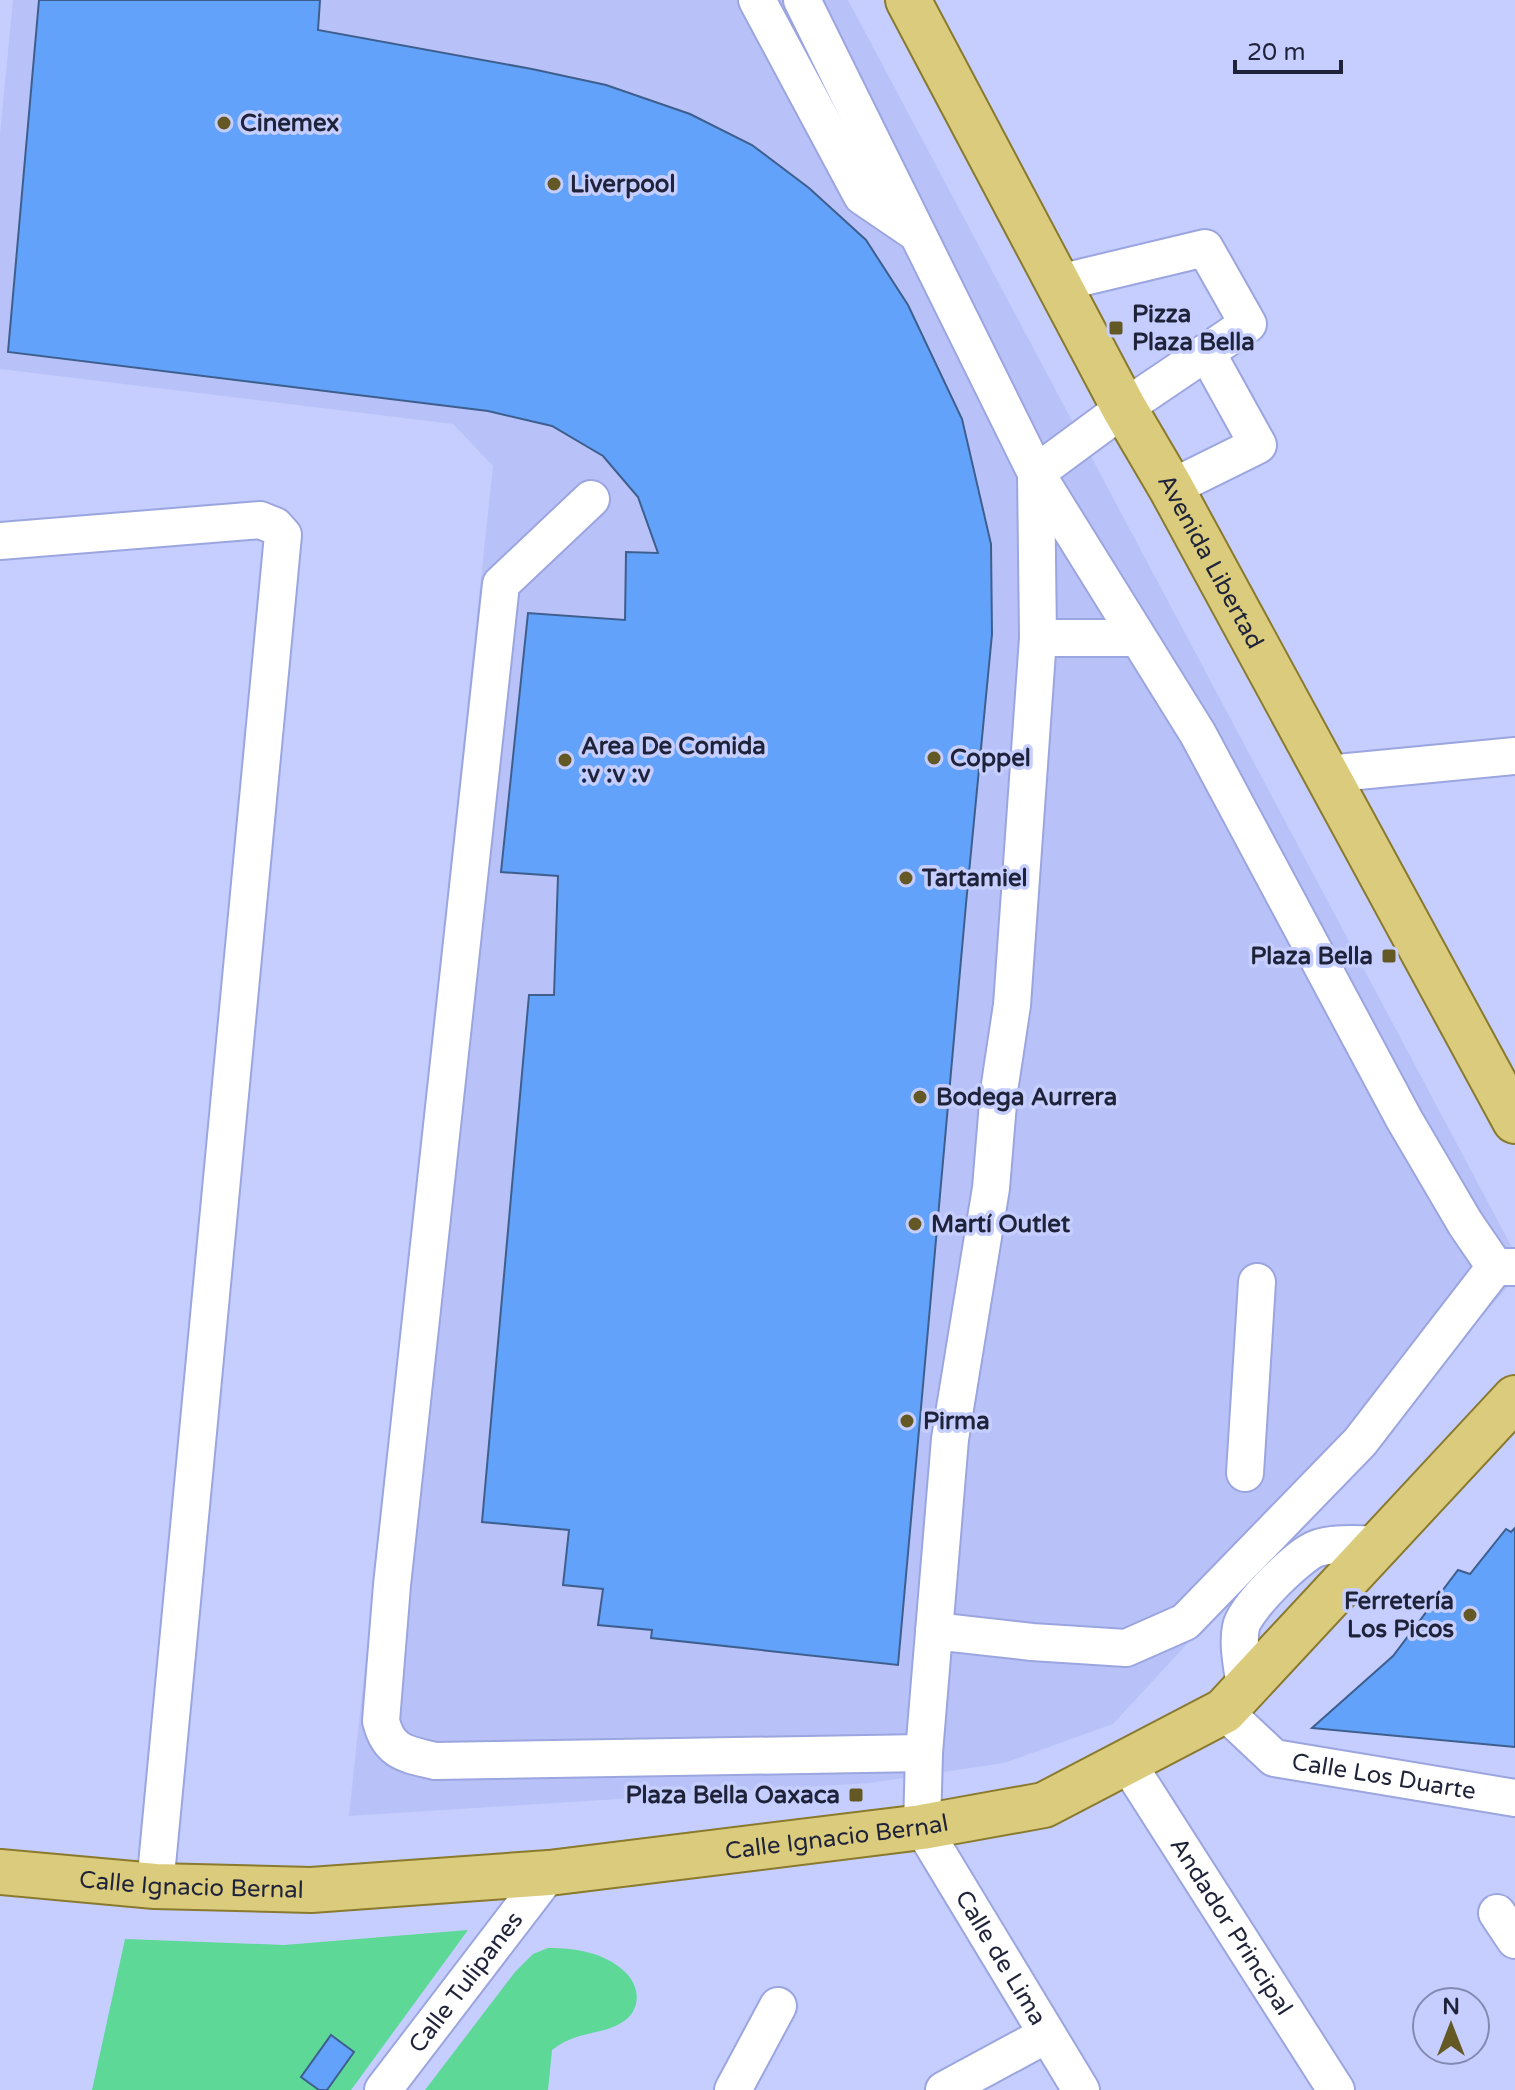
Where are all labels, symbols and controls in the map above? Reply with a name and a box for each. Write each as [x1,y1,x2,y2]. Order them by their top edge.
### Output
scale bar [1235,24,1341,74]
text: 20 m [1247,38,1305,67]
place label: Cinemex [240,109,339,138]
marker: Cinemex [215,114,233,132]
place label: Liverpool [570,170,675,199]
marker: Liverpool [545,175,563,193]
place label: Pizza Plaza Bella [1132,300,1255,357]
marker: Pizza Plaza Bella [1107,319,1125,337]
street label: Avenida Libertad [1152,469,1270,654]
place label: Area De Comida :v :v :v [581,732,766,789]
place label: Coppel [950,744,1031,773]
marker: Coppel [925,749,943,767]
marker: Area De Comida :v :v :v [556,751,574,769]
place label: Tartamiel [921,864,1028,893]
marker: Tartamiel [897,869,915,887]
place label: Plaza Bella [1250,942,1373,971]
marker: Plaza Bella [1380,947,1398,965]
place label: Bodega Aurrera [936,1083,1117,1112]
marker: Bodega Aurrera [911,1088,929,1106]
place label: Martí Outlet [931,1210,1071,1239]
marker: Martí Outlet [906,1215,924,1233]
place label: Pirma [923,1407,990,1436]
marker: Pirma [898,1412,916,1430]
place label: Ferretería Los Picos [1344,1587,1454,1644]
marker: Ferretería Los Picos [1461,1606,1479,1624]
street label: Calle Los Duarte [1290,1747,1478,1806]
place label: Plaza Bella Oaxaca [626,1781,840,1810]
marker: Plaza Bella Oaxaca [847,1786,865,1804]
street label: Calle Ignacio Bernal [723,1808,950,1866]
street label: Andador Principal [1164,1832,1299,2021]
street label: Calle Ignacio Bernal [78,1865,304,1904]
street label: Calle de Lima [949,1885,1053,2030]
street label: Calle Tulipanes [402,1906,529,2058]
north arrow [1411,1986,1491,2066]
text: N [1442,1994,1460,2020]

